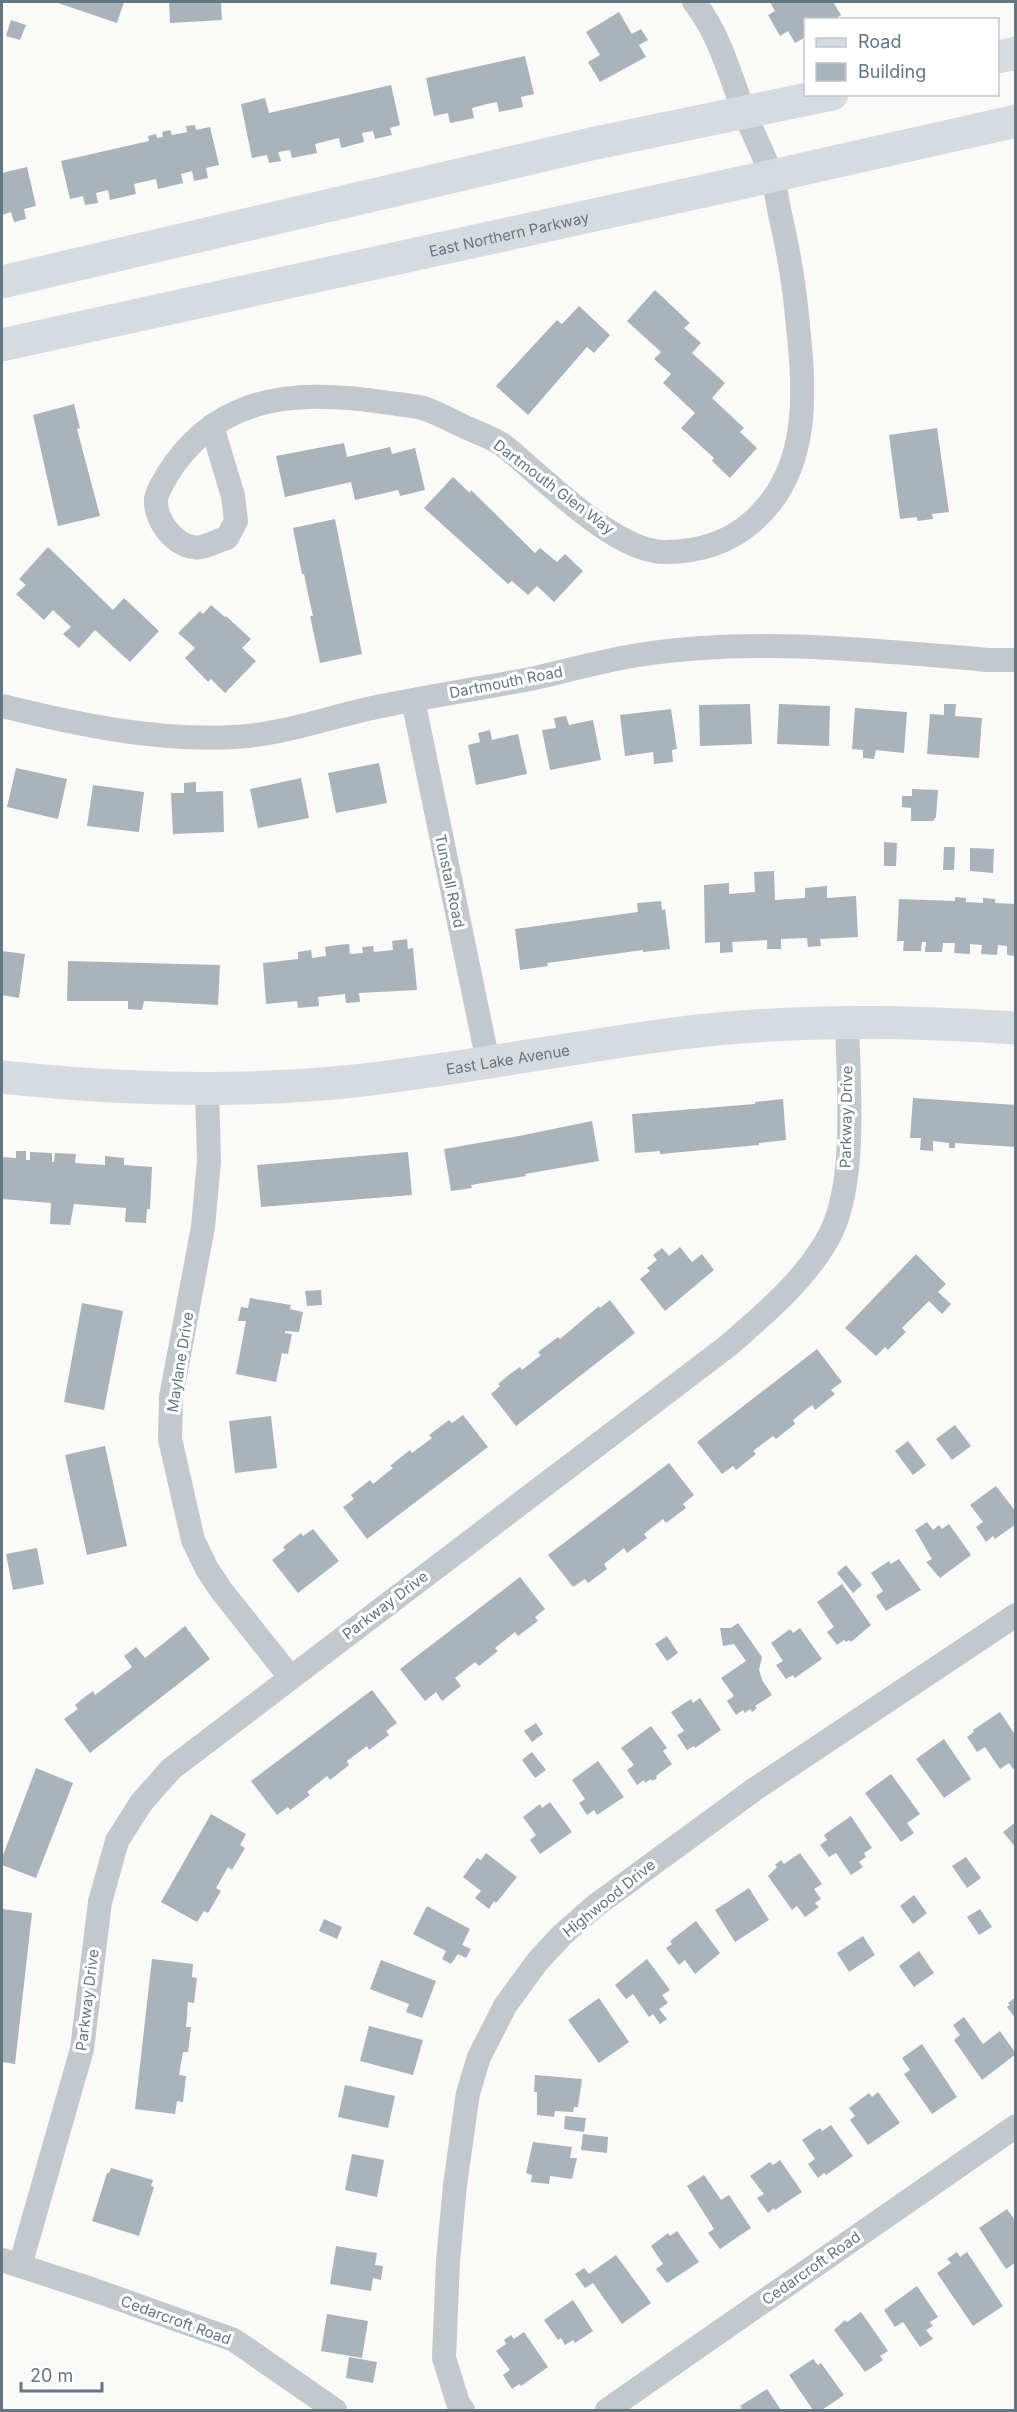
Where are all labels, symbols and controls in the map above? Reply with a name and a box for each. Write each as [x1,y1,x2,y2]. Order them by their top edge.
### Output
legend [804,18,999,96]
text: Road [858,31,901,52]
text: Building [858,61,926,82]
street label: East Northern Parkway [427,207,591,261]
street label: Dartmouth Glen Way [490,435,619,539]
street label: Dartmouth Road [448,662,564,702]
street label: Tunstall Road [431,832,469,930]
street label: East Lake Avenue [445,1040,571,1078]
street label: Parkway Drive [836,1066,856,1168]
street label: Maylane Drive [163,1310,197,1414]
street label: Parkway Drive [338,1567,432,1643]
street label: Highwood Drive [559,1855,659,1941]
street label: Parkway Drive [71,1948,103,2052]
street label: Cedarcroft Road [758,2227,864,2309]
street label: Cedarcroft Road [118,2291,234,2349]
scale bar [21,2355,102,2393]
text: 20 m [30,2365,73,2386]

